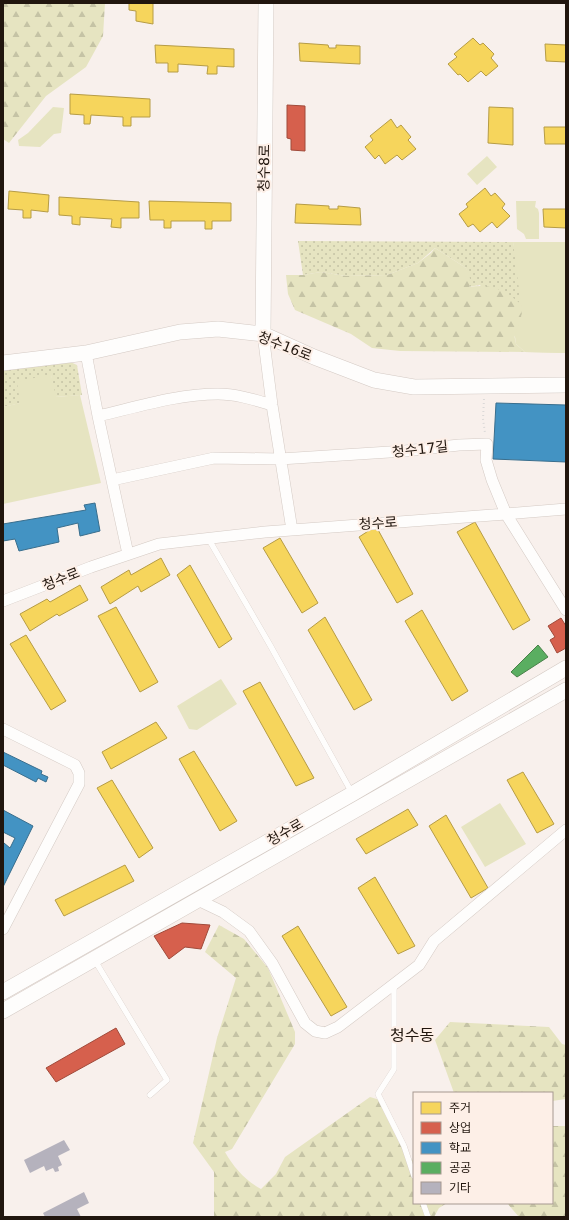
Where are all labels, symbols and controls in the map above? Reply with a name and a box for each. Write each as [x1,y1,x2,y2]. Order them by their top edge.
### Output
street label: 청수8로 [256,144,272,192]
street label: 청수16로 [256,328,314,364]
street label: 청수17길 [391,438,449,460]
street label: 청수로 [358,514,398,532]
street label: 청수로 [40,564,82,594]
street label: 청수로 [264,815,306,849]
district label: 청수동 [390,1026,434,1045]
legend [413,1092,553,1204]
text: 주거 [449,1101,471,1115]
text: 상업 [449,1121,471,1135]
text: 학교 [449,1141,471,1155]
text: 공공 [449,1161,471,1175]
text: 기타 [449,1181,471,1195]

